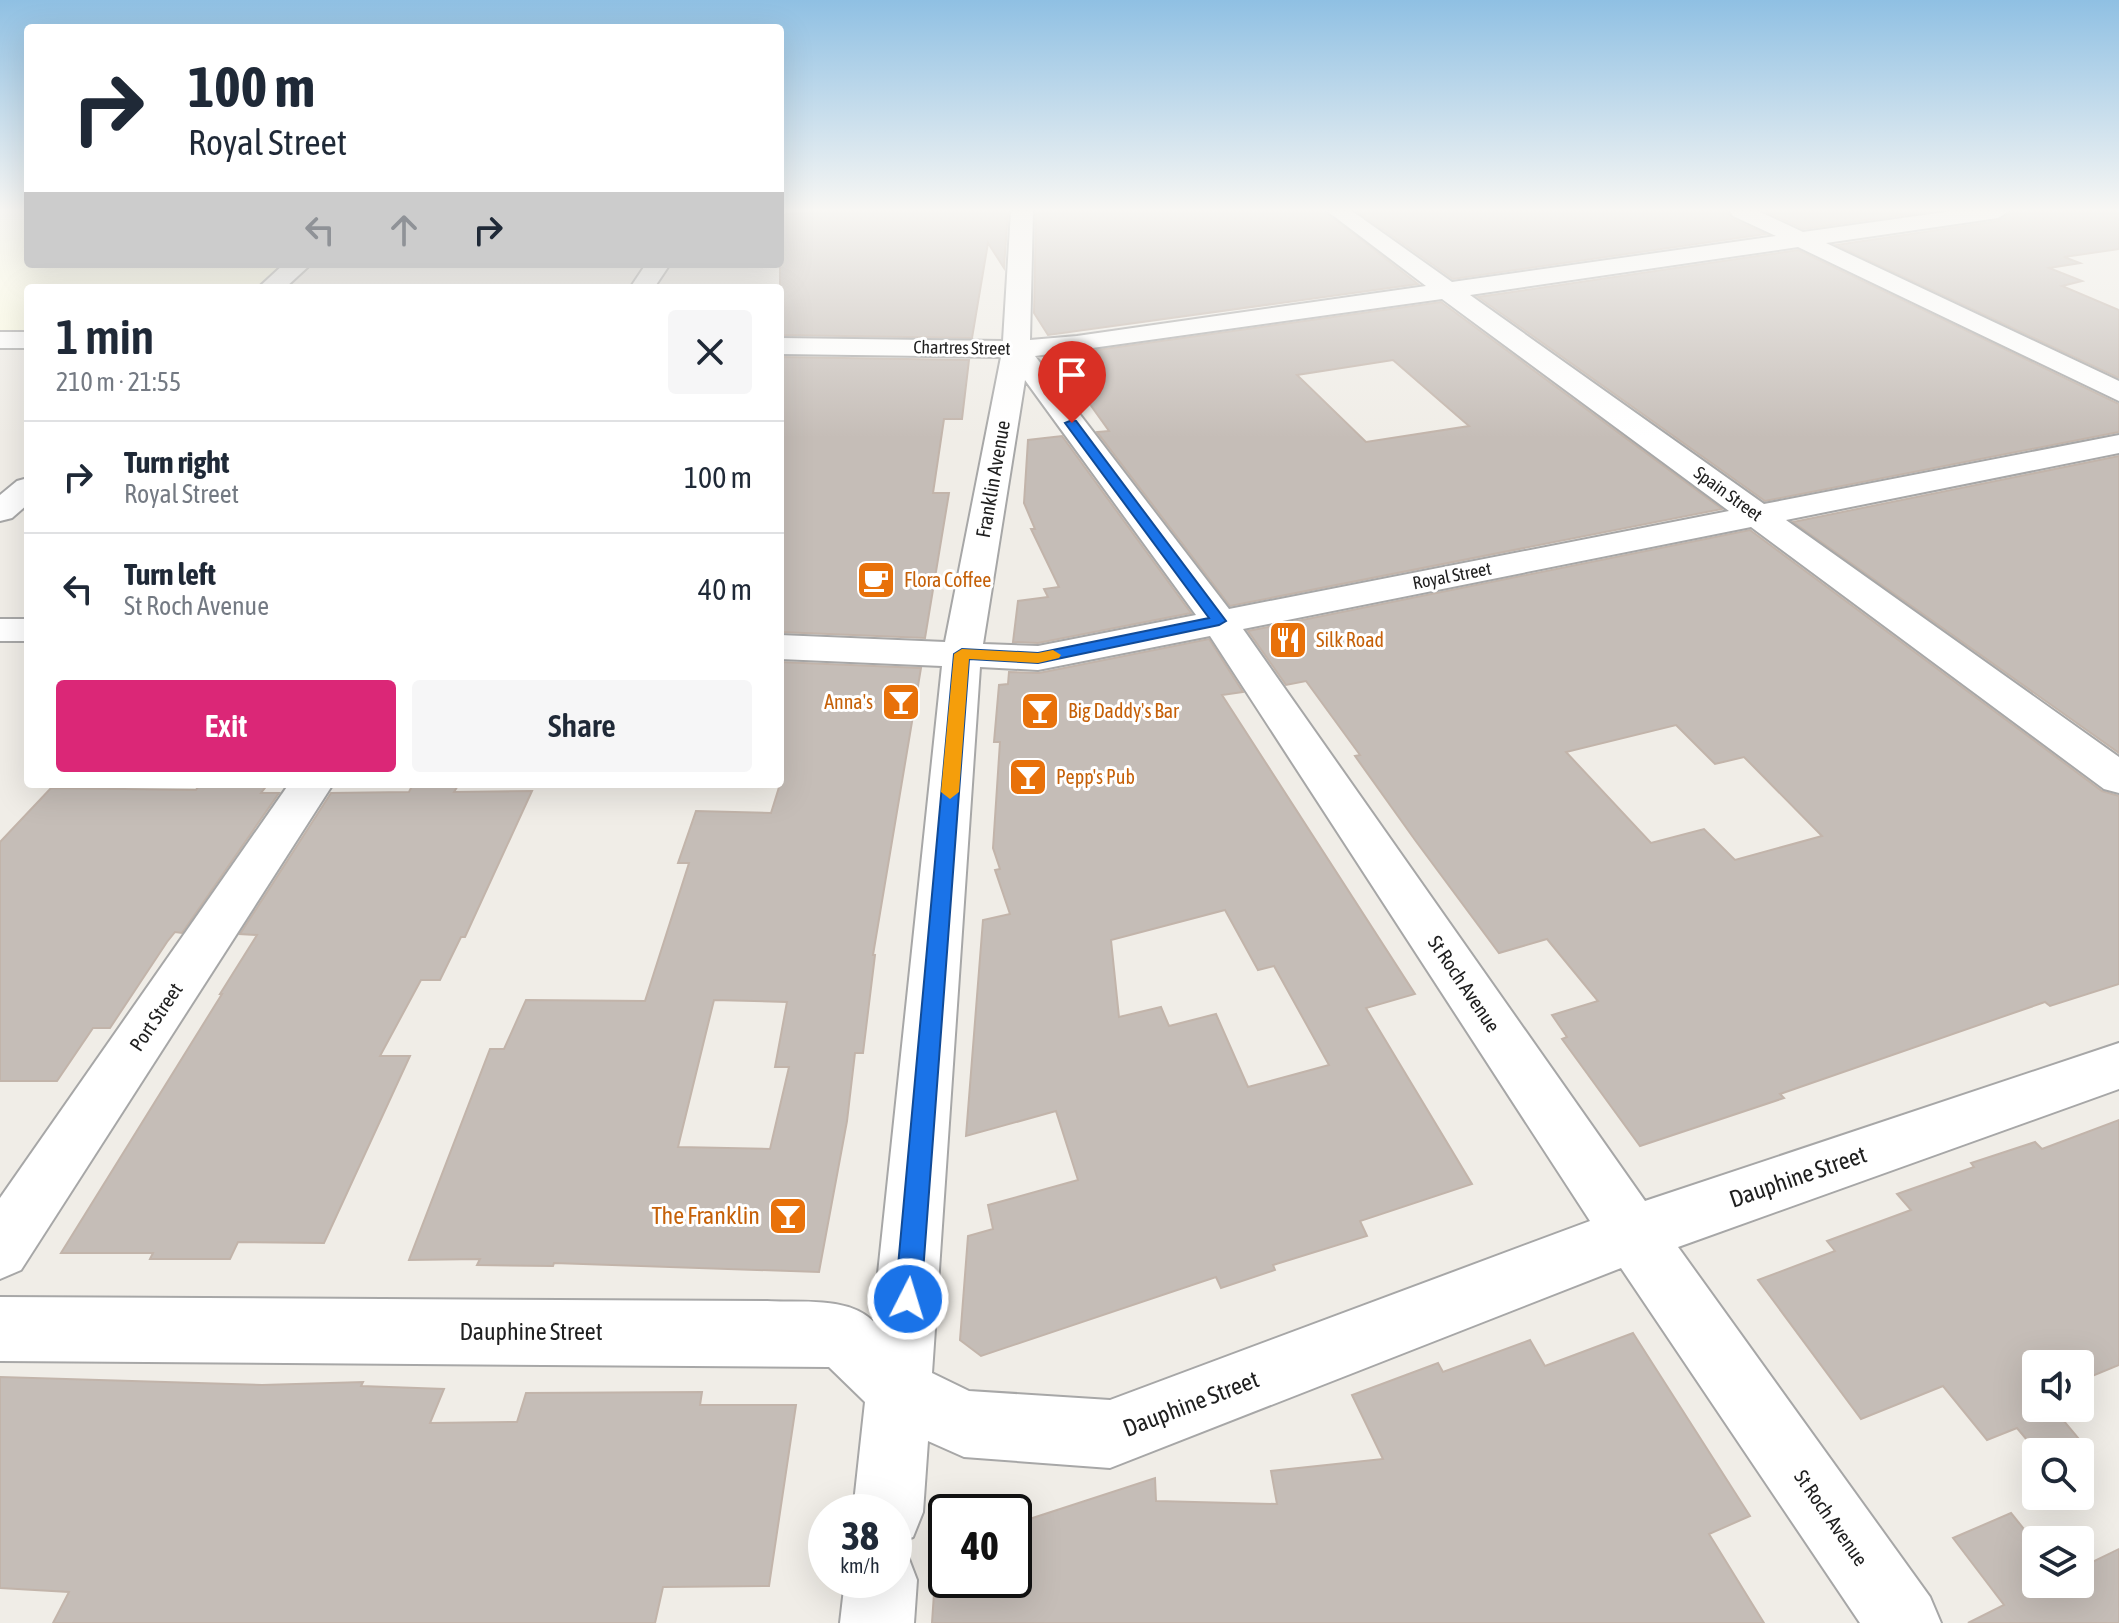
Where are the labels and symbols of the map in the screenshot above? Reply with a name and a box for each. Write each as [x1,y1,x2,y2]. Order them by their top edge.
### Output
street label: Chartres Street [913,336,1011,359]
pin [1038,341,1106,423]
street label: Franklin Avenue [971,418,1014,539]
street label: Spain Street [1690,462,1767,525]
street label: Royal Street [1411,558,1493,593]
cafe icon: Flora Coffee [855,559,897,601]
place label: Flora Coffee [904,568,991,591]
restaurant icon: Silk Road [1267,619,1309,661]
place label: Silk Road [1316,628,1384,651]
bar icon: Anna's [880,681,922,723]
place label: Anna's [824,690,873,713]
bar icon: Big Daddy's Bar [1019,690,1061,732]
place label: Big Daddy's Bar [1068,699,1180,722]
bar icon: Pepp's Pub [1007,756,1049,798]
place label: Pepp's Pub [1056,765,1135,788]
street label: St Roch Avenue [1424,931,1505,1036]
street label: Port Street [124,978,187,1055]
street label: Dauphine Street [1726,1140,1870,1213]
bar icon: The Franklin [767,1195,809,1237]
place label: The Franklin [651,1202,760,1229]
position arrow [866,1257,950,1341]
street label: Dauphine Street [459,1318,603,1345]
street label: Dauphine Street [1119,1365,1263,1442]
street label: St Roch Avenue [1790,1465,1873,1570]
speed limit sign: 40 [928,1494,1032,1598]

